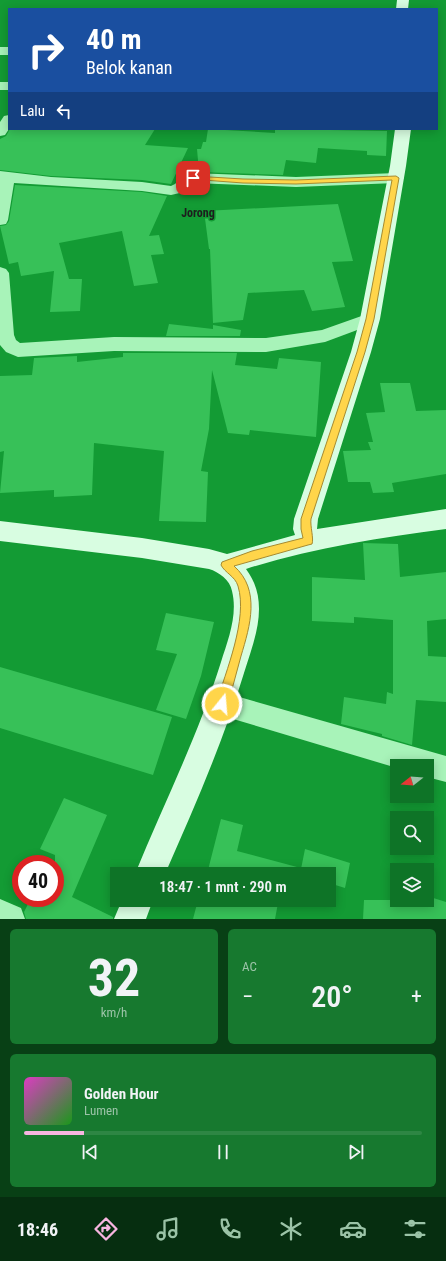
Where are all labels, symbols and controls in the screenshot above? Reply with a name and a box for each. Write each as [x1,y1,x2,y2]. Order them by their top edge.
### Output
text: 40 m [86,23,142,56]
icon: right [20,24,72,76]
text: Belok kanan [86,57,172,78]
icon: left [53,100,75,122]
text: Lalu [20,102,45,120]
pin [176,161,210,195]
icon: arrive [182,167,204,189]
district label: Jorong [181,206,215,220]
position arrow [201,683,243,725]
north arrow [390,759,434,803]
map controls [390,759,434,907]
button: search [390,811,434,855]
speed limit sign: 40 [12,855,64,907]
button: layers [390,863,434,907]
text: 18:47 · 1 mnt · 290 m [159,878,287,896]
text: 32 [88,948,140,1009]
text: AC [242,959,257,974]
text: 20° [311,979,353,1014]
text: − [242,984,253,1009]
text: + [411,984,422,1009]
text: km/h [101,1005,127,1020]
text: Golden Hour [84,1085,159,1103]
text: Lumen [84,1103,118,1118]
icon: previous [79,1141,101,1163]
icon: pause [212,1141,234,1163]
icon: next [345,1141,367,1163]
icon: directions [92,1215,120,1243]
icon: music [154,1215,182,1243]
icon: phone [216,1215,244,1243]
icon: climate [277,1215,305,1243]
icon: car [339,1215,367,1243]
icon: filters [401,1215,429,1243]
text: 18:46 [17,1219,58,1240]

